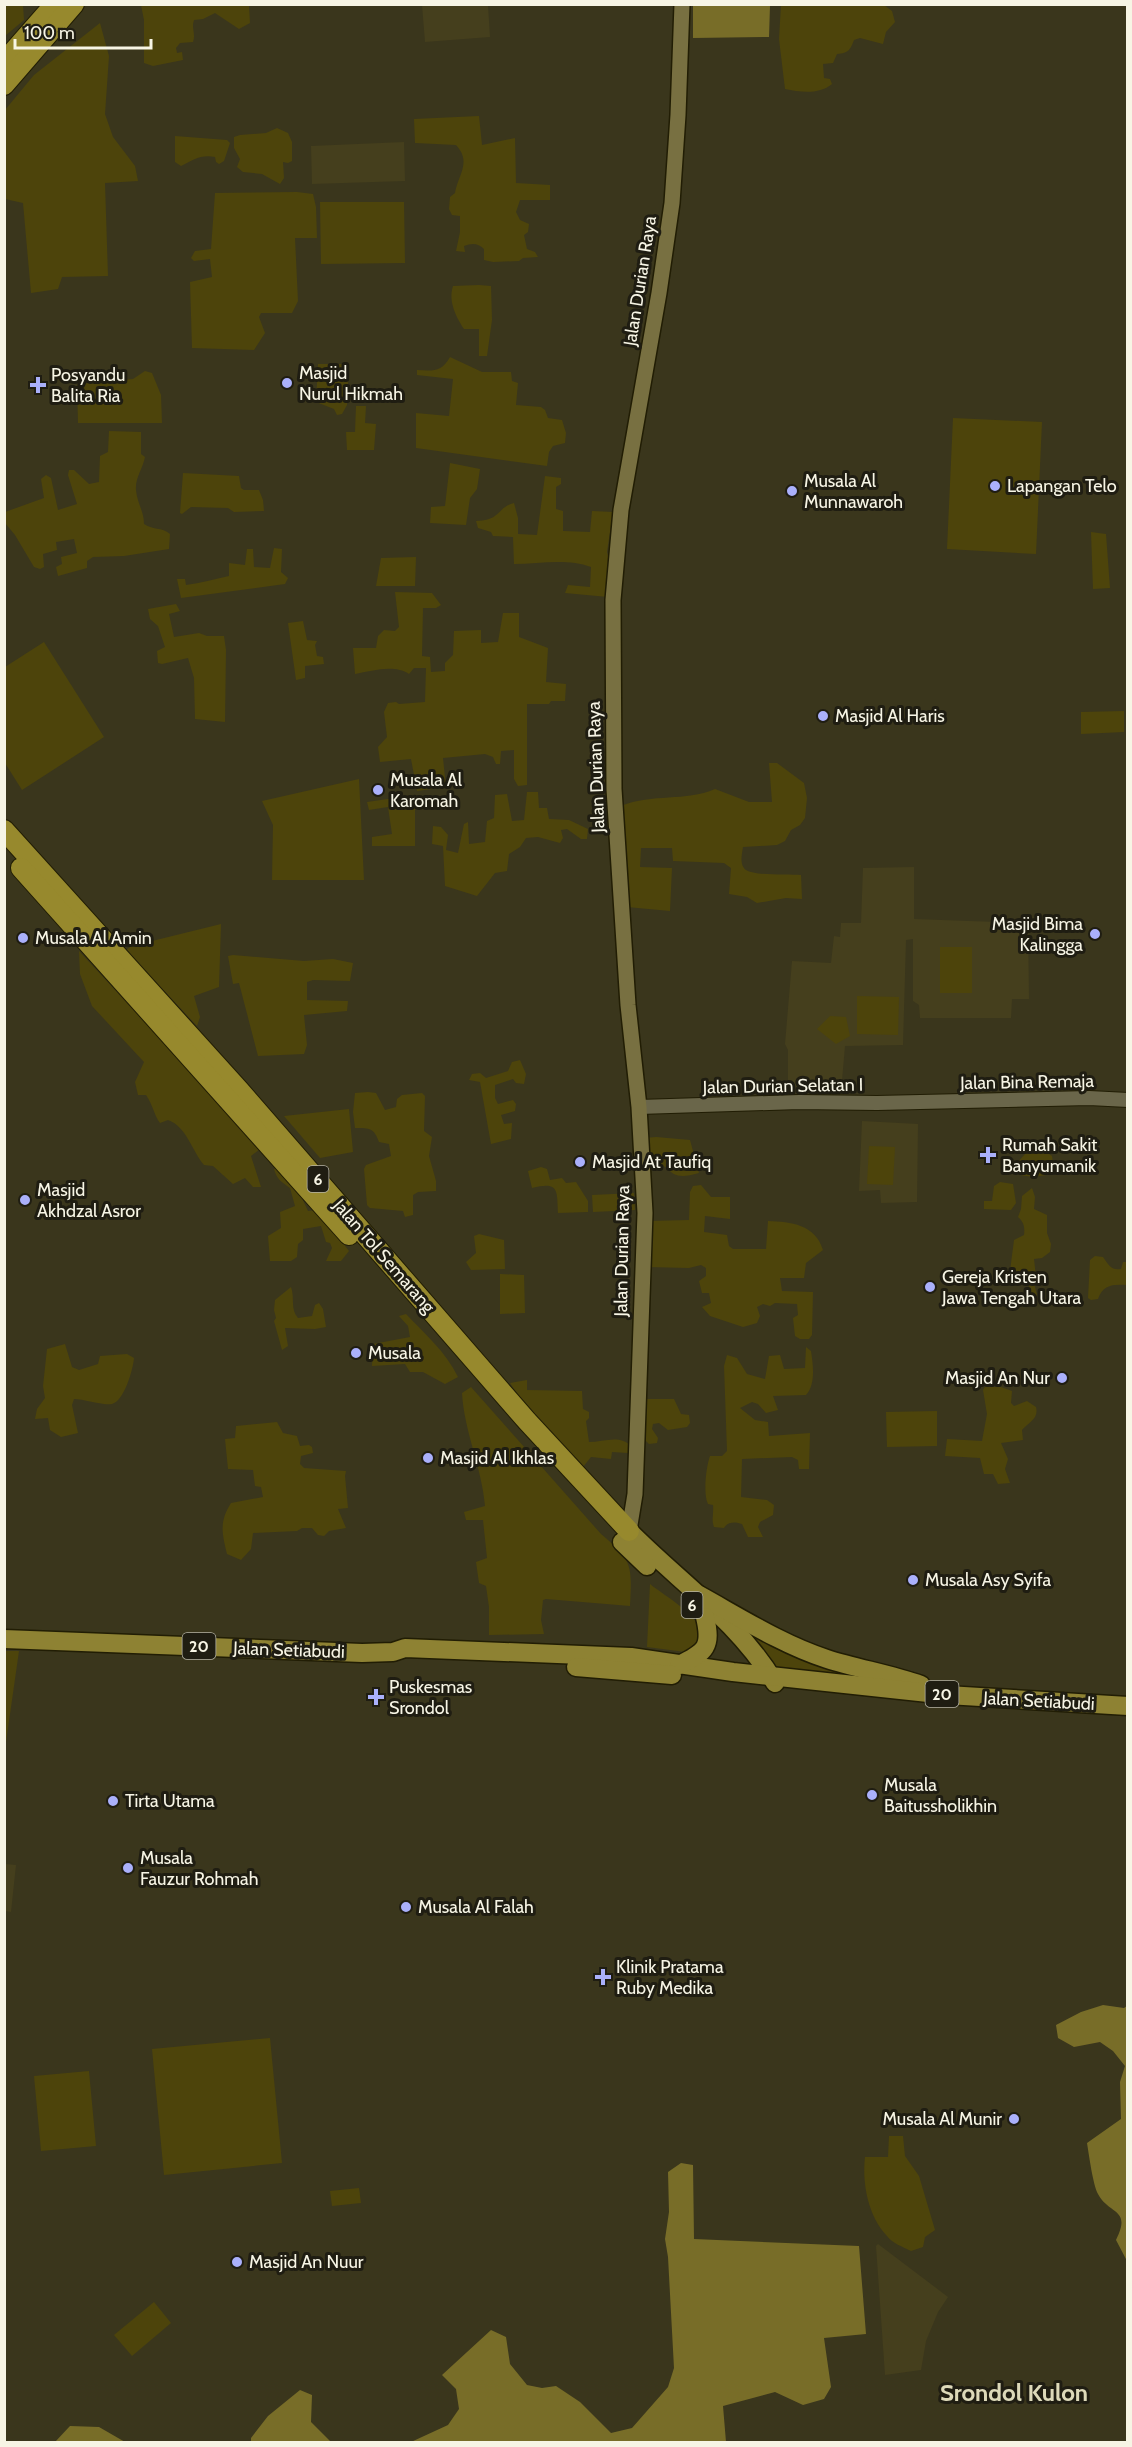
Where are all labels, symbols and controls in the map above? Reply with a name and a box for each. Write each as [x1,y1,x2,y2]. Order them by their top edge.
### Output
scale bar [15,12,152,50]
text: 100 m [24,22,75,44]
street label: Jalan Durian Raya [619,214,661,349]
place label: Masjid Nurul Hikmah [299,362,403,405]
place label: Posyandu Balita Ria [51,364,126,407]
marker: Posyandu Balita Ria [29,376,47,394]
marker: Masjid Nurul Hikmah [280,376,294,390]
place label: Musala Al Munnawaroh [804,470,903,513]
place label: Lapangan Telo [1007,475,1117,497]
marker: Lapangan Telo [988,479,1002,493]
marker: Musala Al Munnawaroh [785,484,799,498]
street label: Jalan Durian Raya [583,701,609,834]
place label: Masjid Al Haris [835,705,945,727]
marker: Masjid Al Haris [816,709,830,723]
place label: Musala Al Karomah [390,769,463,812]
marker: Musala Al Karomah [371,783,385,797]
place label: Masjid Bima Kalingga [992,913,1083,956]
place label: Musala Al Amin [35,927,152,949]
marker: Masjid Bima Kalingga [1088,927,1102,941]
marker: Musala Al Amin [16,931,30,945]
street label: Jalan Bina Remaja [959,1070,1094,1094]
street label: Jalan Durian Selatan I [702,1074,863,1098]
place label: Rumah Sakit Banyumanik [1002,1134,1097,1177]
marker: Rumah Sakit Banyumanik [979,1146,997,1164]
place label: Masjid At Taufiq [592,1151,711,1173]
marker: Masjid At Taufiq [573,1155,587,1169]
road number: 6 [308,1166,328,1192]
place label: Masjid Akhdzal Asror [37,1179,141,1222]
street label: Jalan Durian Raya [610,1185,634,1318]
marker: Masjid Akhdzal Asror [18,1193,32,1207]
street label: Jalan Tol Semarang [328,1194,440,1318]
place label: Gereja Kristen Jawa Tengah Utara [941,1266,1082,1309]
marker: Gereja Kristen Jawa Tengah Utara [923,1280,937,1294]
place label: Musala [368,1342,421,1364]
marker: Musala [349,1346,363,1360]
place label: Masjid An Nur [945,1367,1050,1389]
marker: Masjid An Nur [1055,1371,1069,1385]
place label: Masjid Al Ikhlas [440,1447,554,1469]
marker: Masjid Al Ikhlas [421,1451,435,1465]
place label: Musala Asy Syifa [925,1569,1052,1591]
marker: Musala Asy Syifa [906,1573,920,1587]
road number: 6 [682,1592,702,1618]
road number: 20 [182,1633,216,1659]
street label: Jalan Setiabudi [232,1637,345,1663]
place label: Puskesmas Srondol [389,1676,472,1719]
road number: 20 [926,1681,958,1707]
street label: Jalan Setiabudi [982,1687,1095,1715]
marker: Puskesmas Srondol [367,1688,385,1706]
place label: Musala Baitussholikhin [884,1774,997,1817]
marker: Musala Baitussholikhin [865,1788,879,1802]
place label: Tirta Utama [125,1790,215,1812]
marker: Tirta Utama [106,1794,120,1808]
place label: Musala Fauzur Rohmah [140,1847,258,1890]
marker: Musala Fauzur Rohmah [121,1861,135,1875]
place label: Musala Al Falah [418,1896,534,1918]
marker: Musala Al Falah [399,1900,413,1914]
place label: Klinik Pratama Ruby Medika [616,1956,724,1999]
marker: Klinik Pratama Ruby Medika [594,1968,612,1986]
place label: Musala Al Munir [882,2108,1002,2130]
marker: Musala Al Munir [1007,2112,1021,2126]
place label: Masjid An Nuur [249,2251,364,2273]
marker: Masjid An Nuur [230,2255,244,2269]
district label: Srondol Kulon [940,2378,1088,2407]

